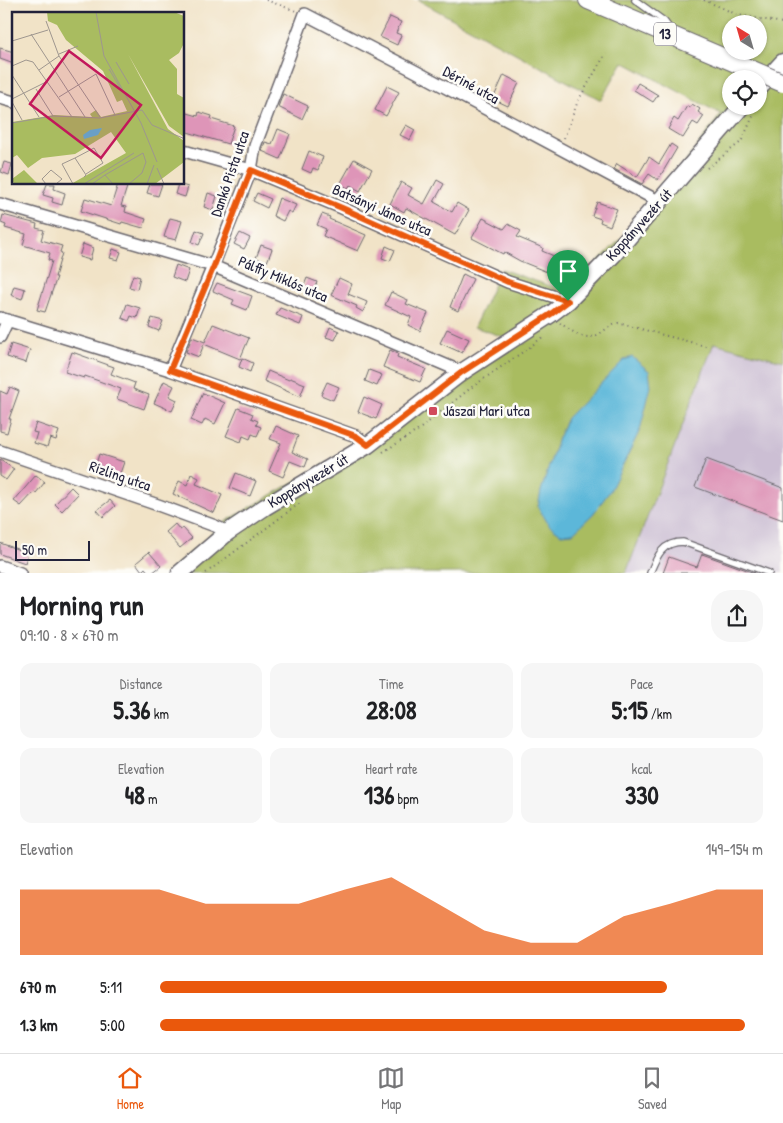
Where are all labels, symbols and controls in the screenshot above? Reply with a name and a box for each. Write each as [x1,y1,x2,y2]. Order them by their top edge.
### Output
inset map [12,12,185,185]
north arrow [722,15,768,60]
map controls [722,15,767,115]
road number: 13 [654,22,676,46]
street label: Dériné utca [439,61,503,109]
button: locate [722,70,767,115]
street label: Dankó Pista utca [205,128,254,219]
street label: Batsányi János utca [329,178,435,241]
street label: Koppányvezér út [601,183,677,265]
street label: Pálffy Miklós utca [235,250,331,307]
pin [547,250,589,301]
icon: arrive [554,257,582,285]
place label: Jászai Mari utca [443,400,530,421]
marker: Jászai Mari utca [427,405,439,417]
street label: Koppányvezér út [264,448,353,513]
street label: Rizling utca [87,455,154,496]
scale bar [15,538,90,561]
text: 50 m [22,540,47,559]
text: Morning run [20,586,144,624]
button: share [711,590,763,642]
text: 09:10 · 8 × 670 m [20,624,118,646]
text: Distance [120,674,163,693]
text: Time [379,674,404,693]
text: Pace [630,674,653,693]
text: 5.36 [113,693,150,727]
text: 28:08 [366,693,417,727]
text: 5:15 [612,693,648,727]
text: km [150,704,169,723]
text: /km [648,704,672,723]
text: Elevation [118,759,164,778]
text: Heart rate [365,759,418,778]
text: kcal [632,759,652,778]
text: 48 [125,778,145,812]
text: 136 [364,778,394,812]
text: 330 [625,778,659,812]
text: m [145,789,158,808]
text: bpm [394,789,419,808]
text: Elevation [20,838,73,860]
text: 149–154 m [705,838,763,860]
text: 670 m [20,976,56,998]
text: 5:11 [100,976,122,998]
text: 1.3 km [20,1014,58,1036]
text: 5:00 [100,1014,125,1036]
tab: Home [116,1064,144,1113]
tab: Map [377,1064,405,1113]
tab: Saved [638,1064,667,1113]

